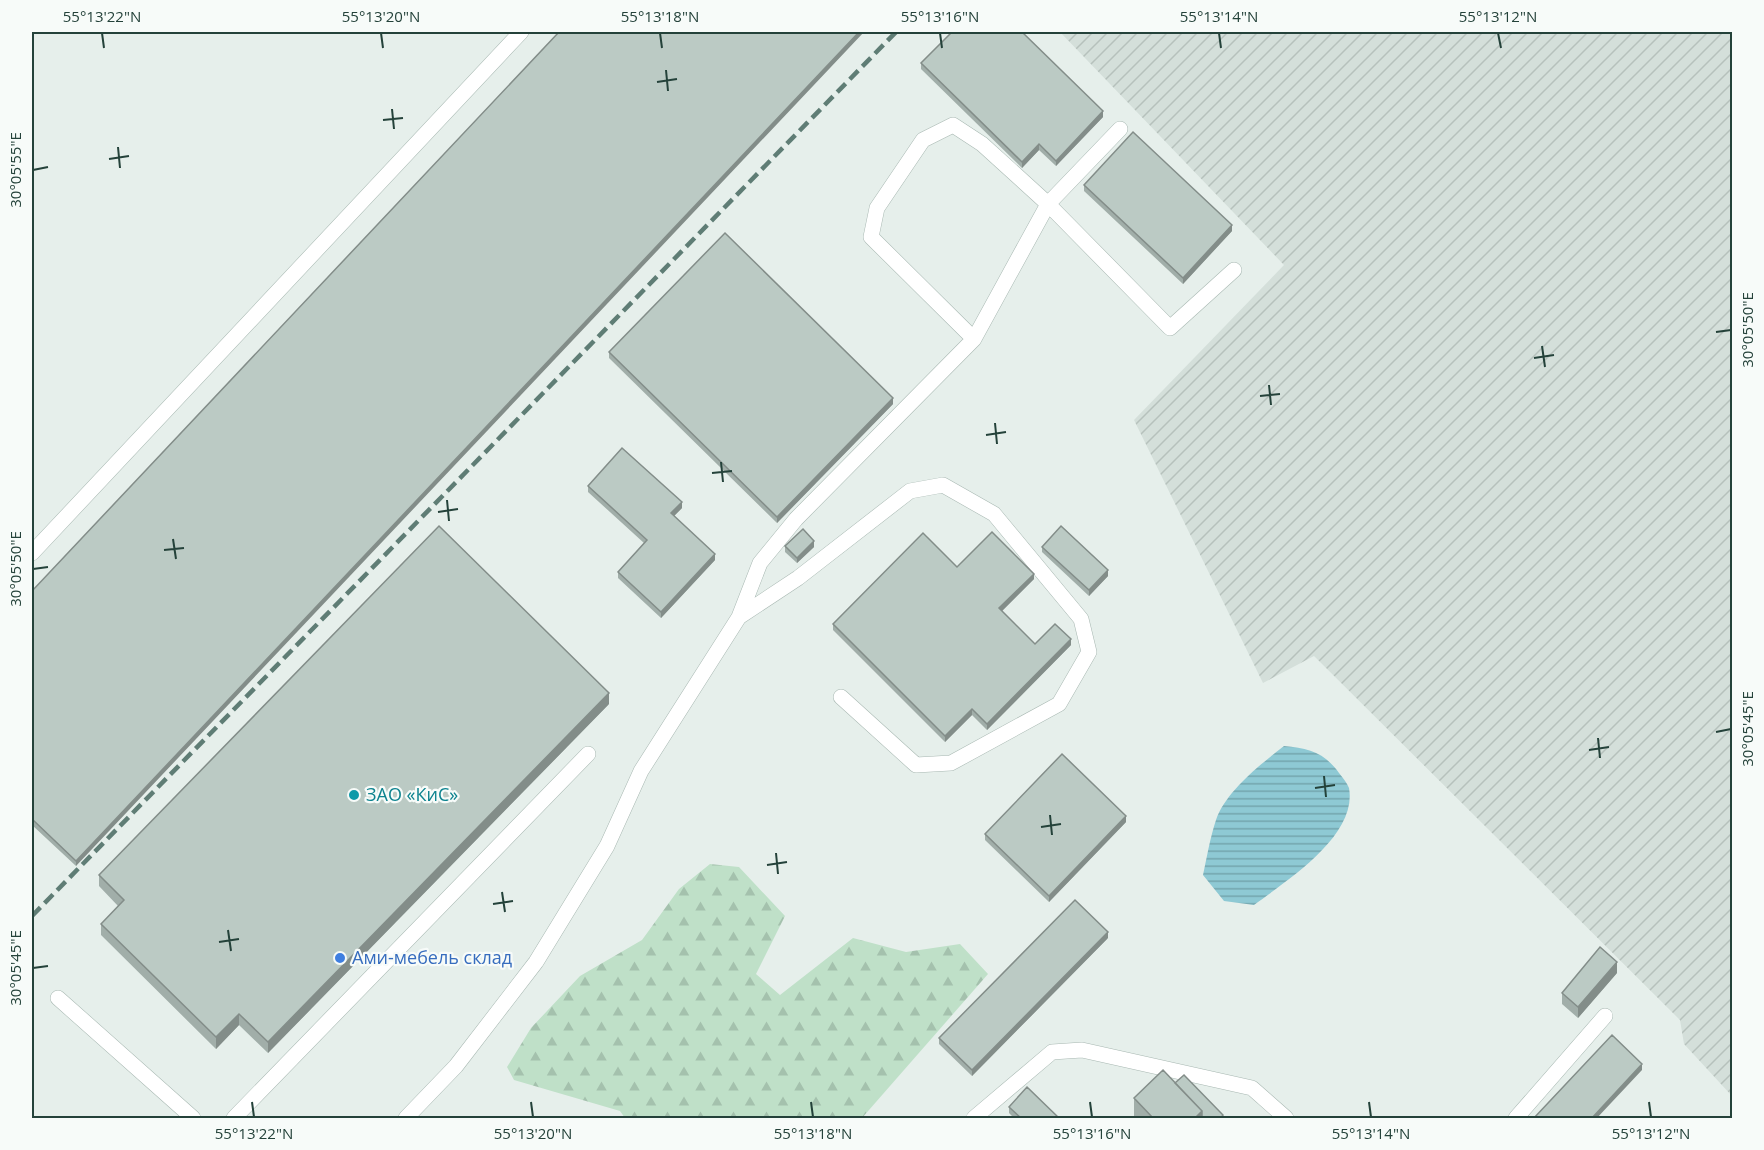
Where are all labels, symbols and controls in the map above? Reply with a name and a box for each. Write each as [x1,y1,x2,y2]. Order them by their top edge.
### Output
text: 55°13'22"N [63,6,141,26]
text: 55°13'20"N [342,6,420,26]
text: 55°13'18"N [621,6,699,26]
text: 55°13'16"N [901,6,979,26]
text: 55°13'14"N [1180,6,1258,26]
text: 55°13'12"N [1459,6,1537,26]
text: 30°05'55"E [5,132,25,208]
text: 30°05'50"E [1737,292,1757,368]
text: 30°05'50"E [5,531,25,607]
text: 30°05'45"E [1737,691,1757,767]
place label: ЗАО «КиС» [366,782,458,806]
marker: ЗАО «КиС» [347,788,361,802]
text: 30°05'45"E [5,930,25,1006]
place label: Ами-мебель склад [352,945,512,969]
marker: Ами-мебель склад [333,951,347,965]
text: 55°13'22"N [215,1123,293,1143]
text: 55°13'20"N [494,1123,572,1143]
text: 55°13'18"N [774,1123,852,1143]
text: 55°13'16"N [1053,1123,1131,1143]
text: 55°13'14"N [1332,1123,1410,1143]
text: 55°13'12"N [1612,1123,1690,1143]

